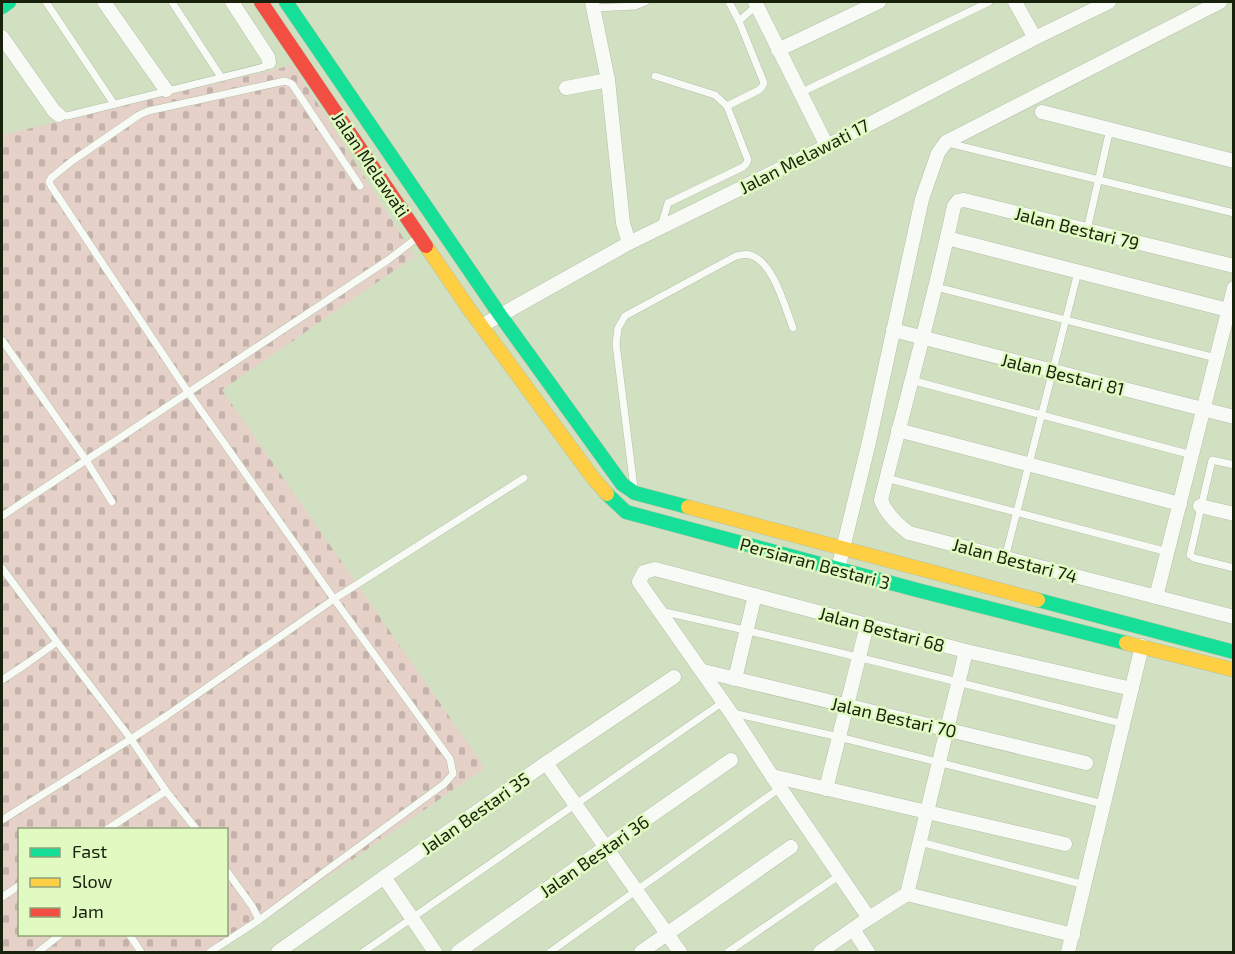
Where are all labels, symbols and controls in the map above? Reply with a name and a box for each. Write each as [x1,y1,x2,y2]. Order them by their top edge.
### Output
street label: Jalan Melawati [328,107,414,221]
street label: Jalan Melawati 17 [735,114,873,198]
street label: Jalan Bestari 79 [1012,202,1142,254]
street label: Jalan Bestari 81 [999,348,1127,400]
street label: Persiaran Bestari 3 [737,532,893,594]
street label: Jalan Bestari 74 [950,533,1080,587]
street label: Jalan Bestari 68 [817,602,947,656]
street label: Jalan Bestari 70 [829,692,959,742]
street label: Jalan Bestari 35 [416,767,534,859]
street label: Jalan Bestari 36 [535,810,653,902]
legend [18,828,228,936]
text: Fast [72,840,107,862]
text: Slow [72,870,113,892]
text: Jam [72,900,104,922]

